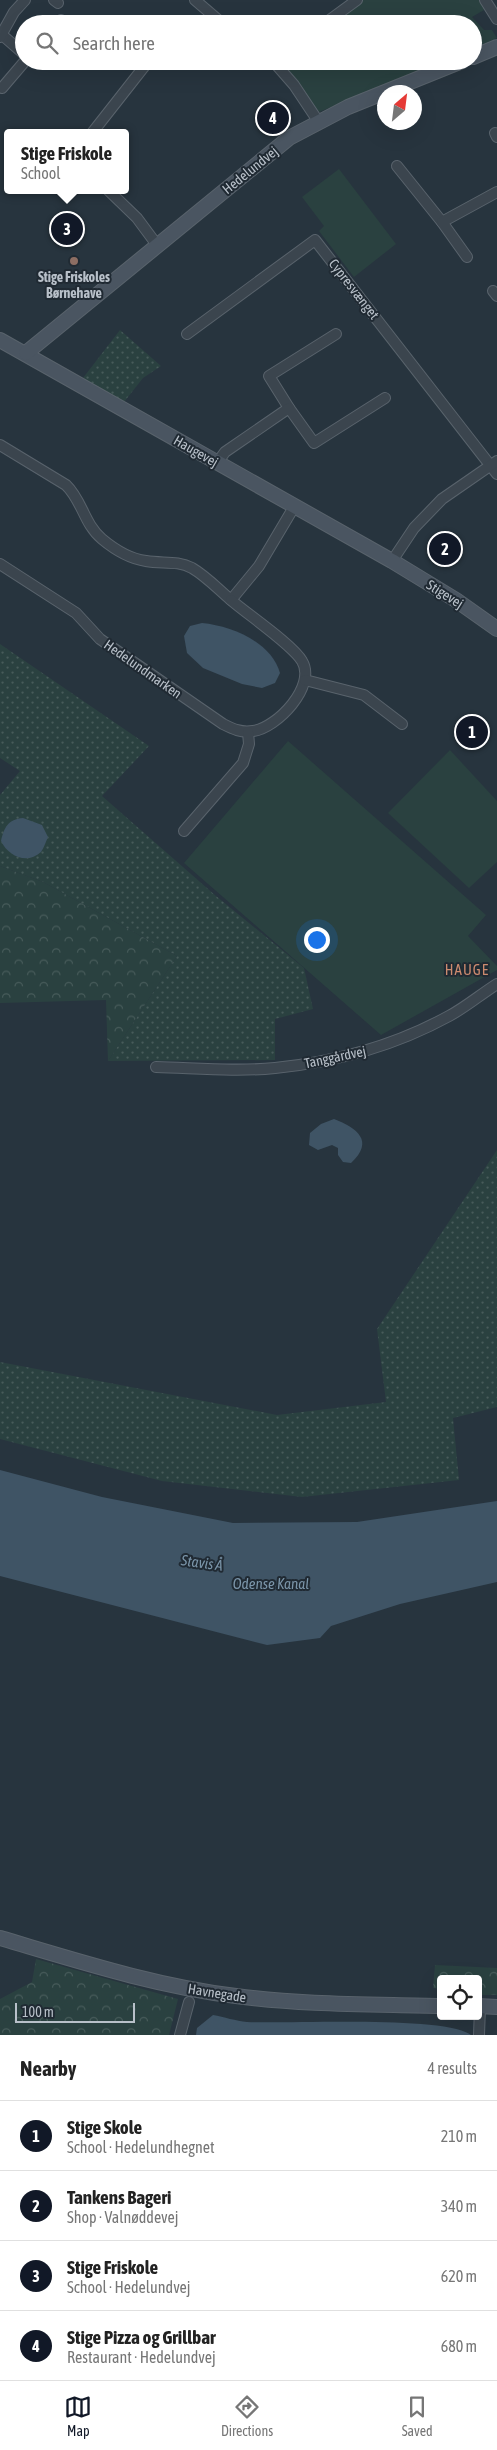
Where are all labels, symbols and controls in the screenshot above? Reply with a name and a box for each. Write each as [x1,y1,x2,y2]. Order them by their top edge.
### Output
search box [15,15,482,70]
icon: search [33,29,61,57]
text: Search here [73,32,155,54]
north arrow [377,85,422,130]
pin: 4 [257,99,289,137]
popup [4,129,129,194]
text: Stige Friskole [21,142,112,164]
street label: Hedelundvej [219,143,281,197]
text: School [21,164,61,182]
pin: 3 [51,210,83,248]
marker: Stige Friskoles Børnehave [68,255,80,267]
street label: Cypresvænget [326,256,382,322]
place label: Stige Friskoles Børnehave [38,269,110,301]
street label: Haugevej [171,432,221,470]
pin: 2 [429,530,461,568]
street label: Stigevej [424,577,466,611]
street label: Hedelundmarken [101,636,185,702]
pin: 1 [456,713,488,751]
your location [304,927,330,953]
district label: HAUGE [445,961,489,978]
street label: Tanggårdvej [303,1043,367,1071]
water label: Stavis Å [179,1551,224,1574]
water label: Odense Kanal [233,1575,309,1592]
map controls [437,1975,482,2020]
button: locate [437,1975,482,2020]
street label: Havnegade [187,1980,247,2006]
scale bar [15,2000,135,2023]
text: 100 m [22,2004,54,2020]
text: Nearby [20,2056,76,2080]
text: 4 results [427,2059,477,2077]
text: Stige Skole [67,2116,142,2138]
text: 1 [32,2127,40,2145]
text: 210 m [441,2127,477,2145]
text: School · Hedelundhegnet [67,2138,215,2156]
text: Tankens Bageri [67,2186,171,2208]
text: 2 [32,2197,40,2215]
text: 340 m [441,2197,477,2215]
text: Shop · Valnøddevej [67,2208,178,2226]
text: Stige Friskole [67,2256,158,2278]
text: 3 [32,2267,40,2285]
text: 620 m [441,2267,477,2285]
text: School · Hedelundvej [67,2278,191,2296]
text: Stige Pizza og Grillbar [67,2326,216,2348]
text: 4 [32,2337,40,2355]
text: 680 m [441,2337,477,2355]
text: Restaurant · Hedelundvej [67,2348,216,2366]
tab: Map [64,2393,92,2439]
tab: Directions [221,2393,273,2439]
tab: Saved [402,2393,433,2439]

